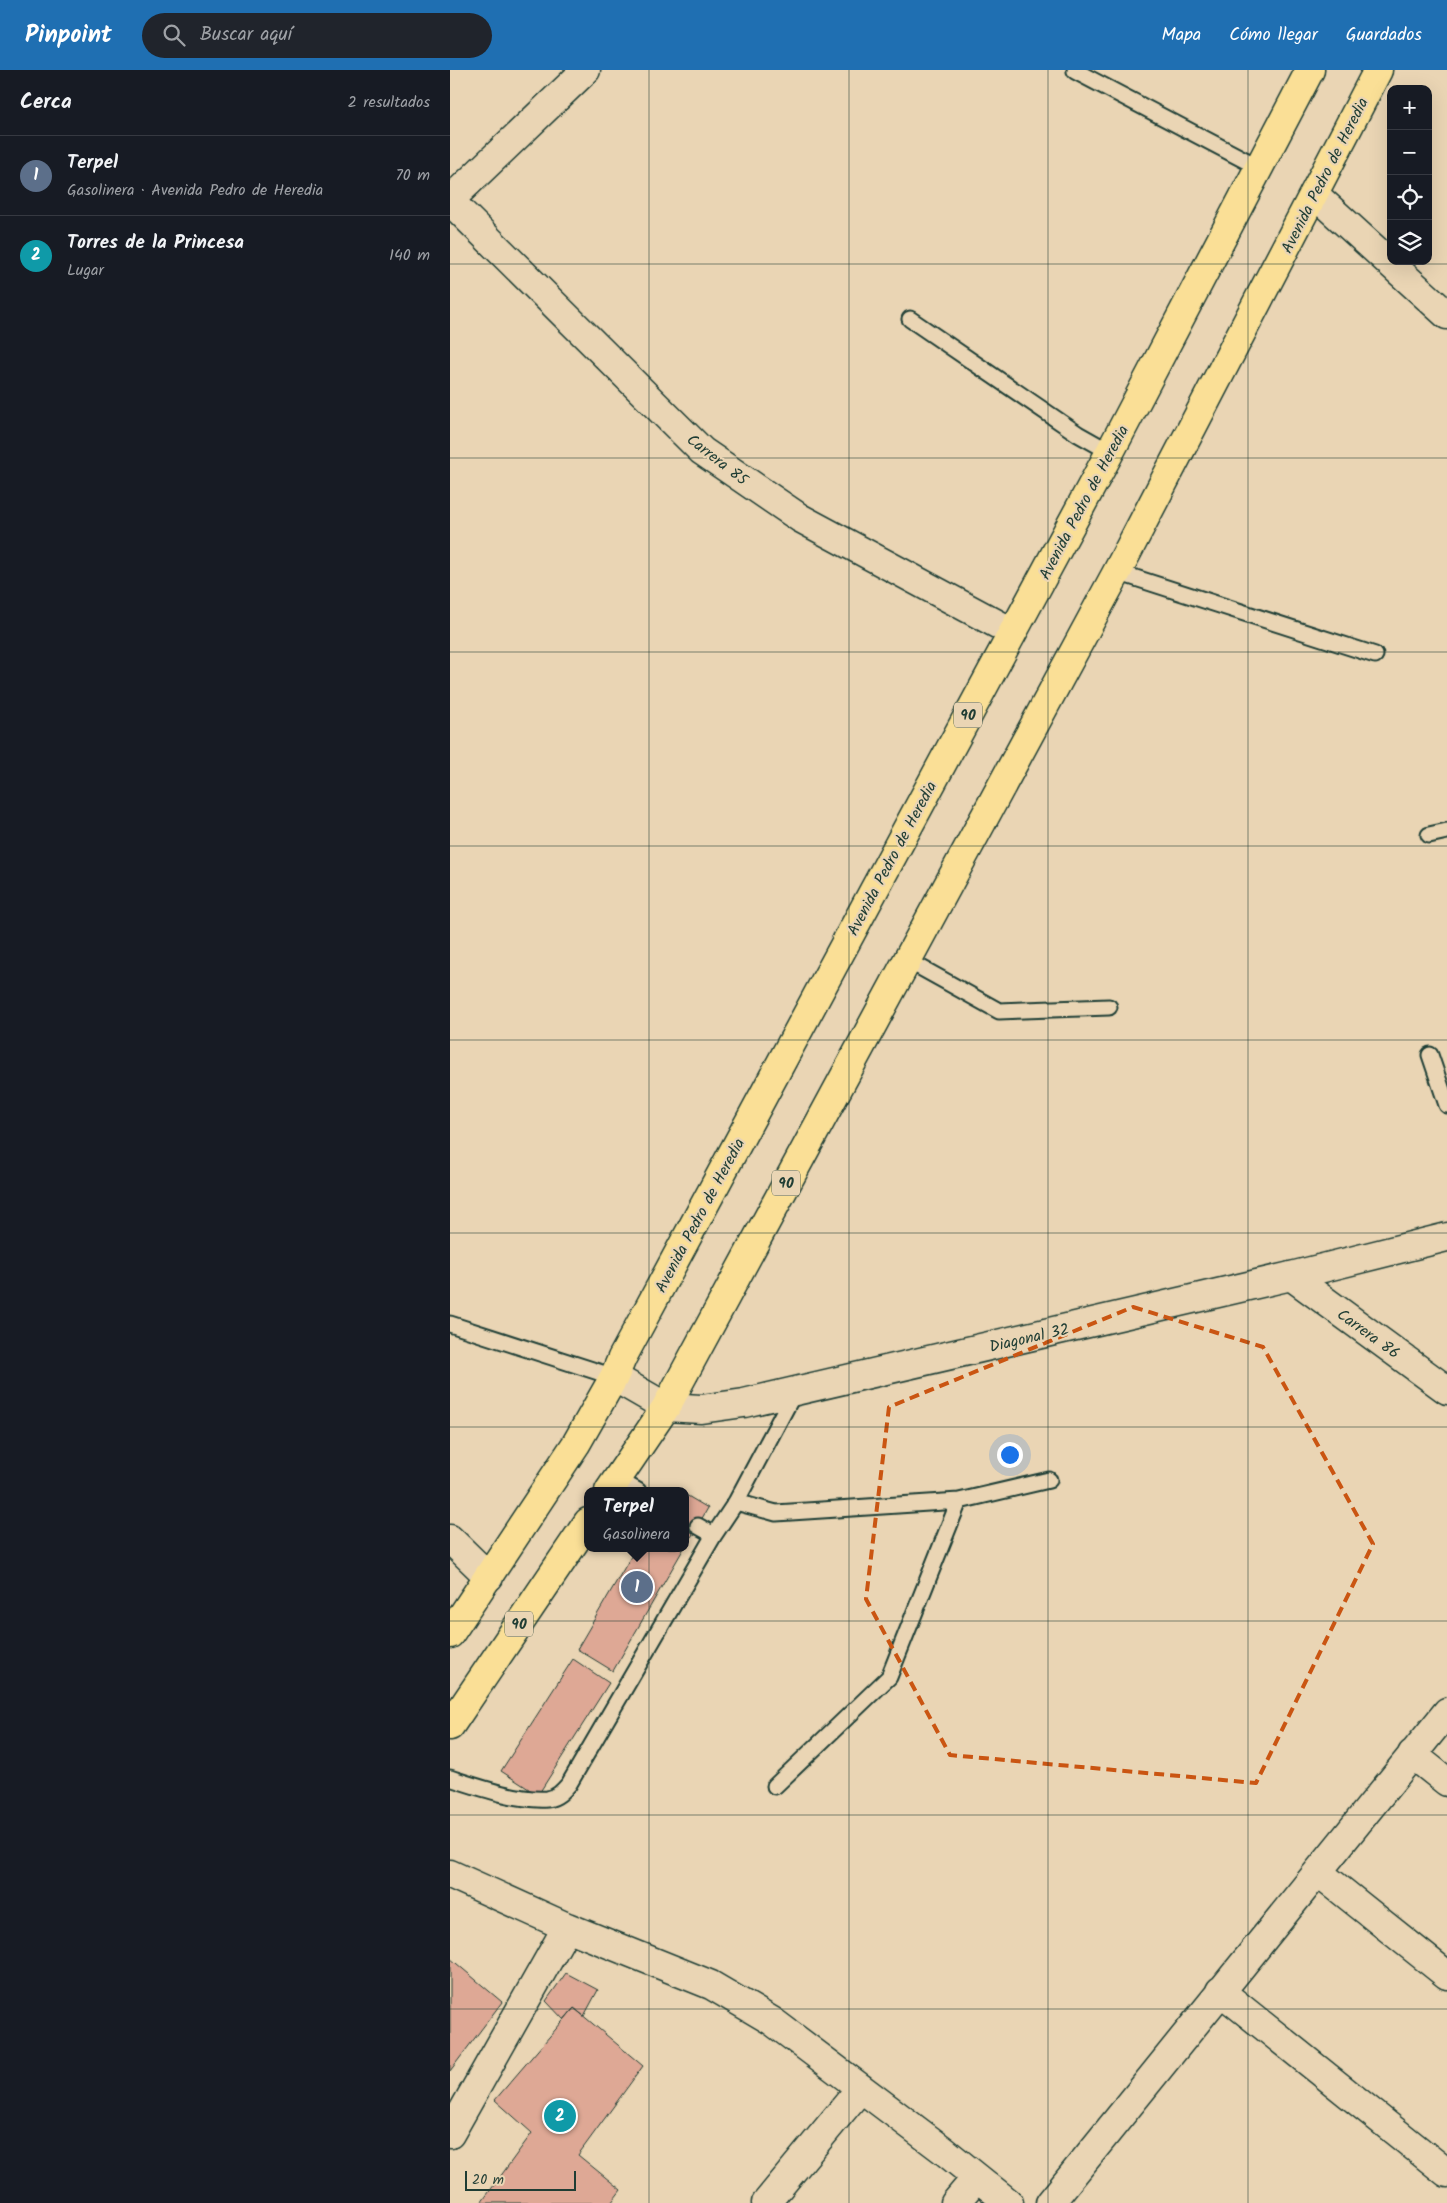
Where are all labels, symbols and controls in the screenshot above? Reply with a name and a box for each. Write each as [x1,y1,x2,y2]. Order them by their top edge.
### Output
search box [142,13,492,58]
text: Pinpoint [25,16,112,55]
text: Buscar aquí [200,20,292,50]
icon: search [160,21,188,49]
text: Mapa [1162,21,1201,50]
text: Cómo llegar [1229,21,1318,50]
text: Guardados [1346,21,1422,50]
map controls [1387,85,1432,265]
button: + [1387,85,1432,130]
text: Cerca [20,86,72,119]
text: 2 resultados [348,90,430,115]
street label: Avenida Pedro de Heredia [1275,93,1376,258]
button: − [1387,130,1432,175]
text: Terpel [67,148,118,178]
text: 1 [34,163,38,188]
text: 70 m [395,163,430,188]
button: locate [1387,175,1432,220]
text: Gasolinera · Avenida Pedro de Heredia [67,178,323,203]
button: layers [1387,220,1432,265]
text: Torres de la Princesa [67,228,244,258]
text: 2 [31,243,41,268]
text: 140 m [389,243,430,268]
text: Lugar [67,258,104,283]
street label: Avenida Pedro de Heredia [1033,421,1136,585]
street label: Carrera 85 [681,428,754,493]
road number: 90 [954,702,982,728]
street label: Avenida Pedro de Heredia [841,777,944,941]
street label: Avenida Pedro de Heredia [649,1134,752,1298]
road number: 90 [772,1170,800,1196]
street label: Carrera 86 [1331,1303,1405,1366]
street label: Diagonal 32 [987,1317,1072,1360]
your location [997,1442,1023,1468]
popup [584,1487,689,1552]
text: Terpel [603,1492,654,1522]
text: Gasolinera [603,1522,670,1547]
pin: 1 [621,1568,653,1606]
road number: 90 [505,1612,533,1636]
pin: 2 [544,2097,576,2135]
scale bar [465,2168,576,2191]
text: 20 m [472,2169,504,2191]

